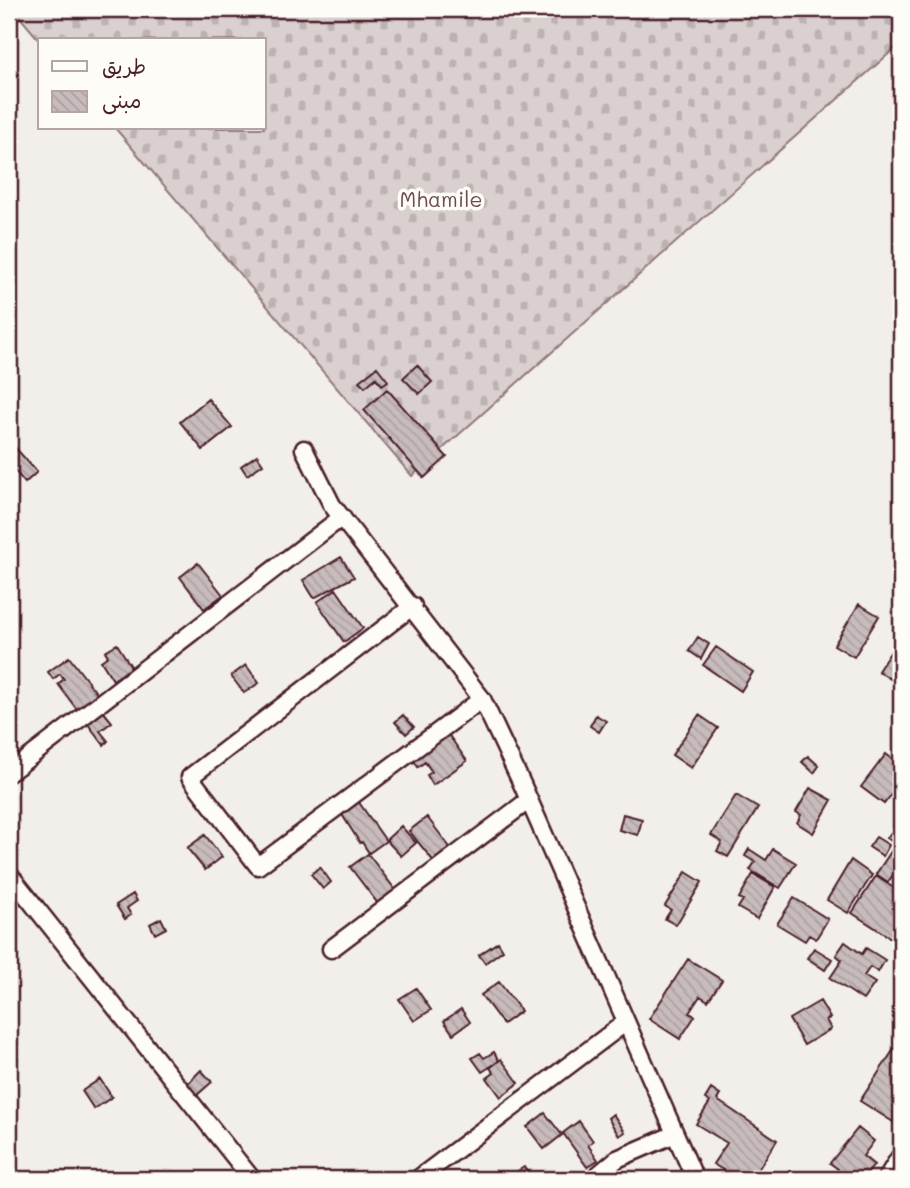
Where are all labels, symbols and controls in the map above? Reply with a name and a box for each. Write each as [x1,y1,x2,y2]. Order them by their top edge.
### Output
legend [38,38,266,130]
text: طريق [102,52,146,79]
text: مبنى [102,86,141,115]
park label: Mhamile [399,185,483,212]

